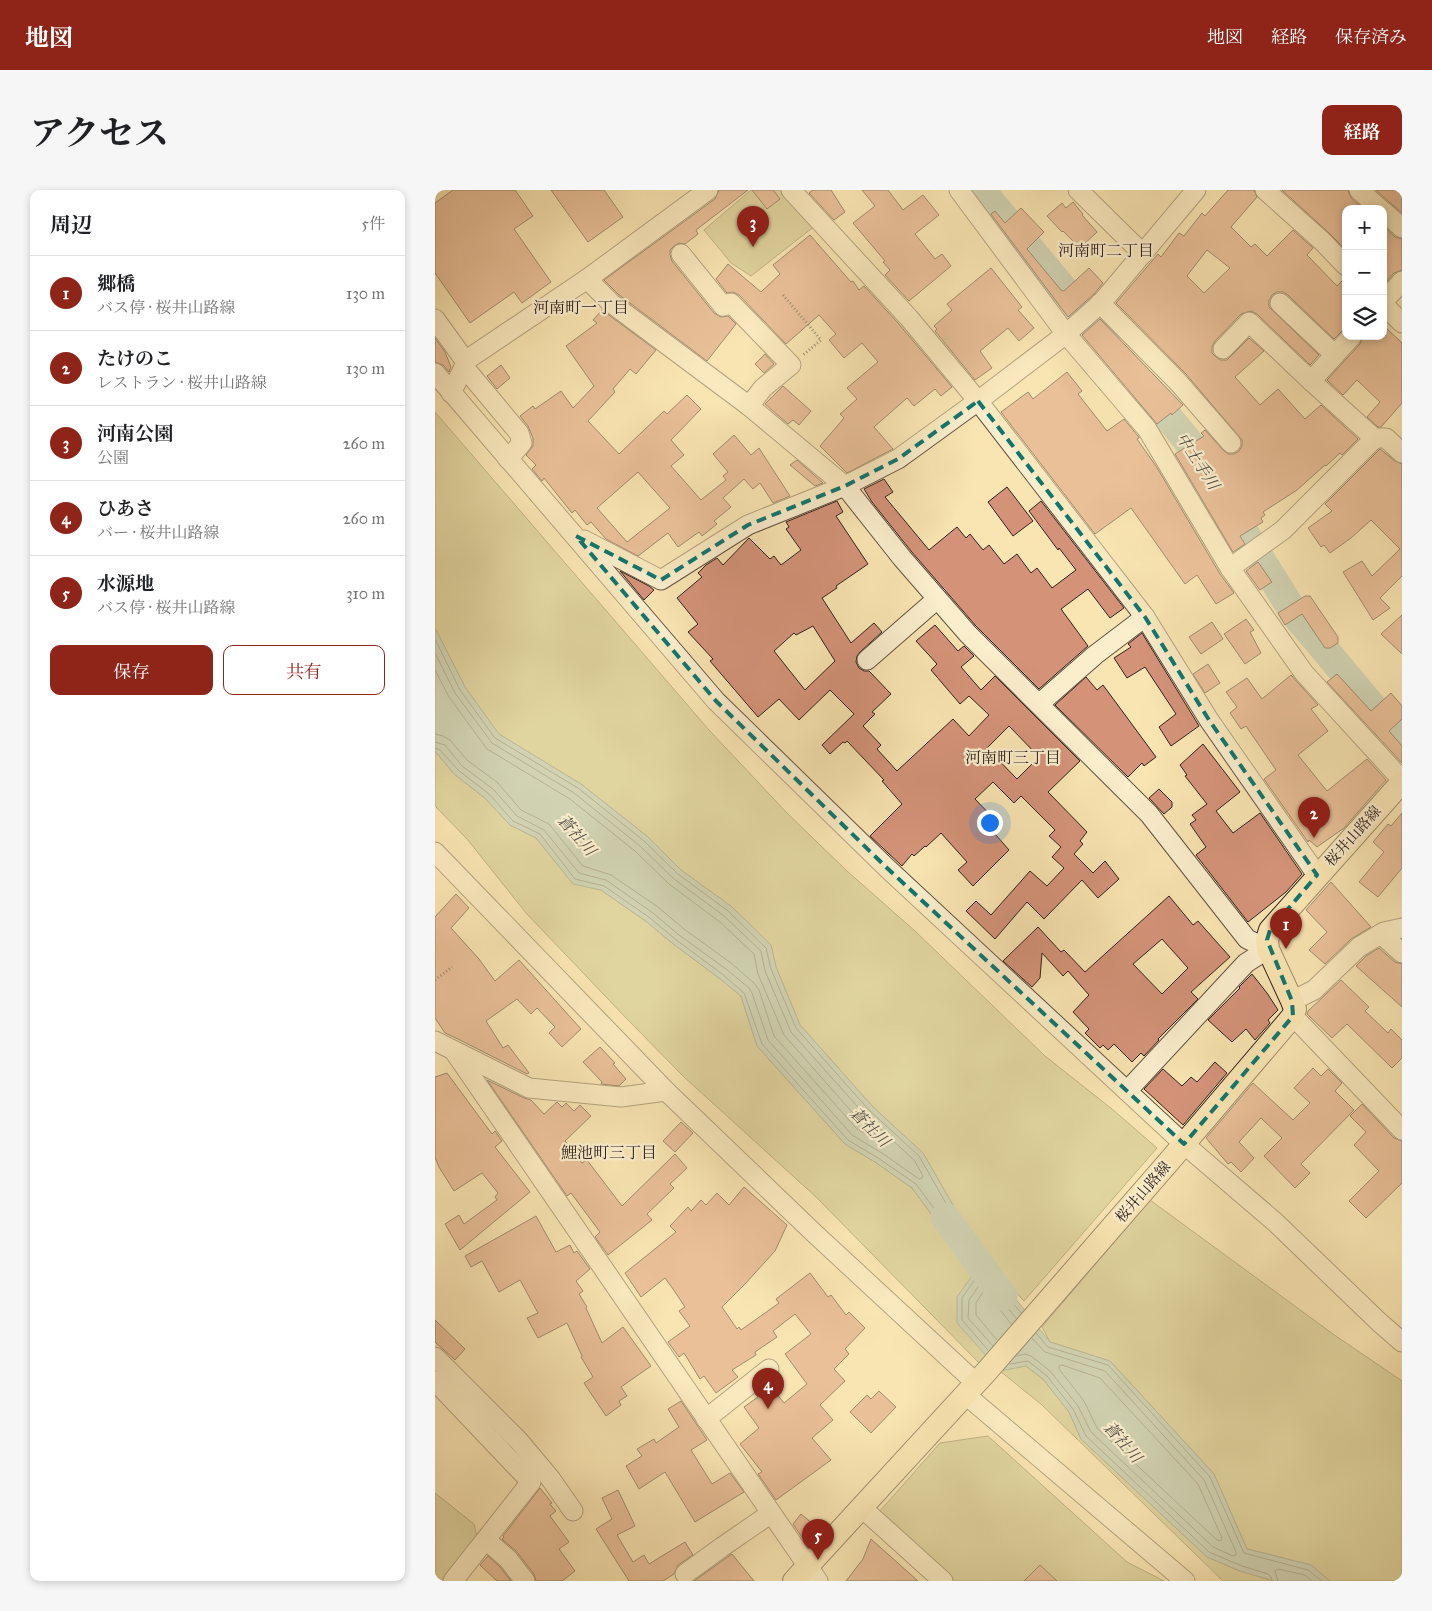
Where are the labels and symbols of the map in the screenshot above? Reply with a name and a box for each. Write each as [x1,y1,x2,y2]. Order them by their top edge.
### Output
pin: 3 [737,206,769,247]
district label: 河南町二丁目 [1058,241,1154,260]
district label: 河南町一丁目 [533,298,629,317]
water label: 中土手川 [1173,429,1224,495]
district label: 河南町三丁目 [965,748,1061,767]
pin: 2 [1298,797,1330,838]
street label: 桜井山路線 [1321,802,1385,870]
your location [977,810,1003,836]
water label: 蒼社川 [554,811,601,861]
pin: 1 [1270,908,1302,949]
water label: 蒼社川 [846,1103,895,1152]
district label: 鯉池町三丁目 [561,1143,657,1162]
street label: 桜井山路線 [1112,1158,1174,1226]
pin: 4 [752,1368,784,1409]
water label: 蒼社川 [1100,1418,1147,1468]
pin: 5 [802,1519,834,1560]

